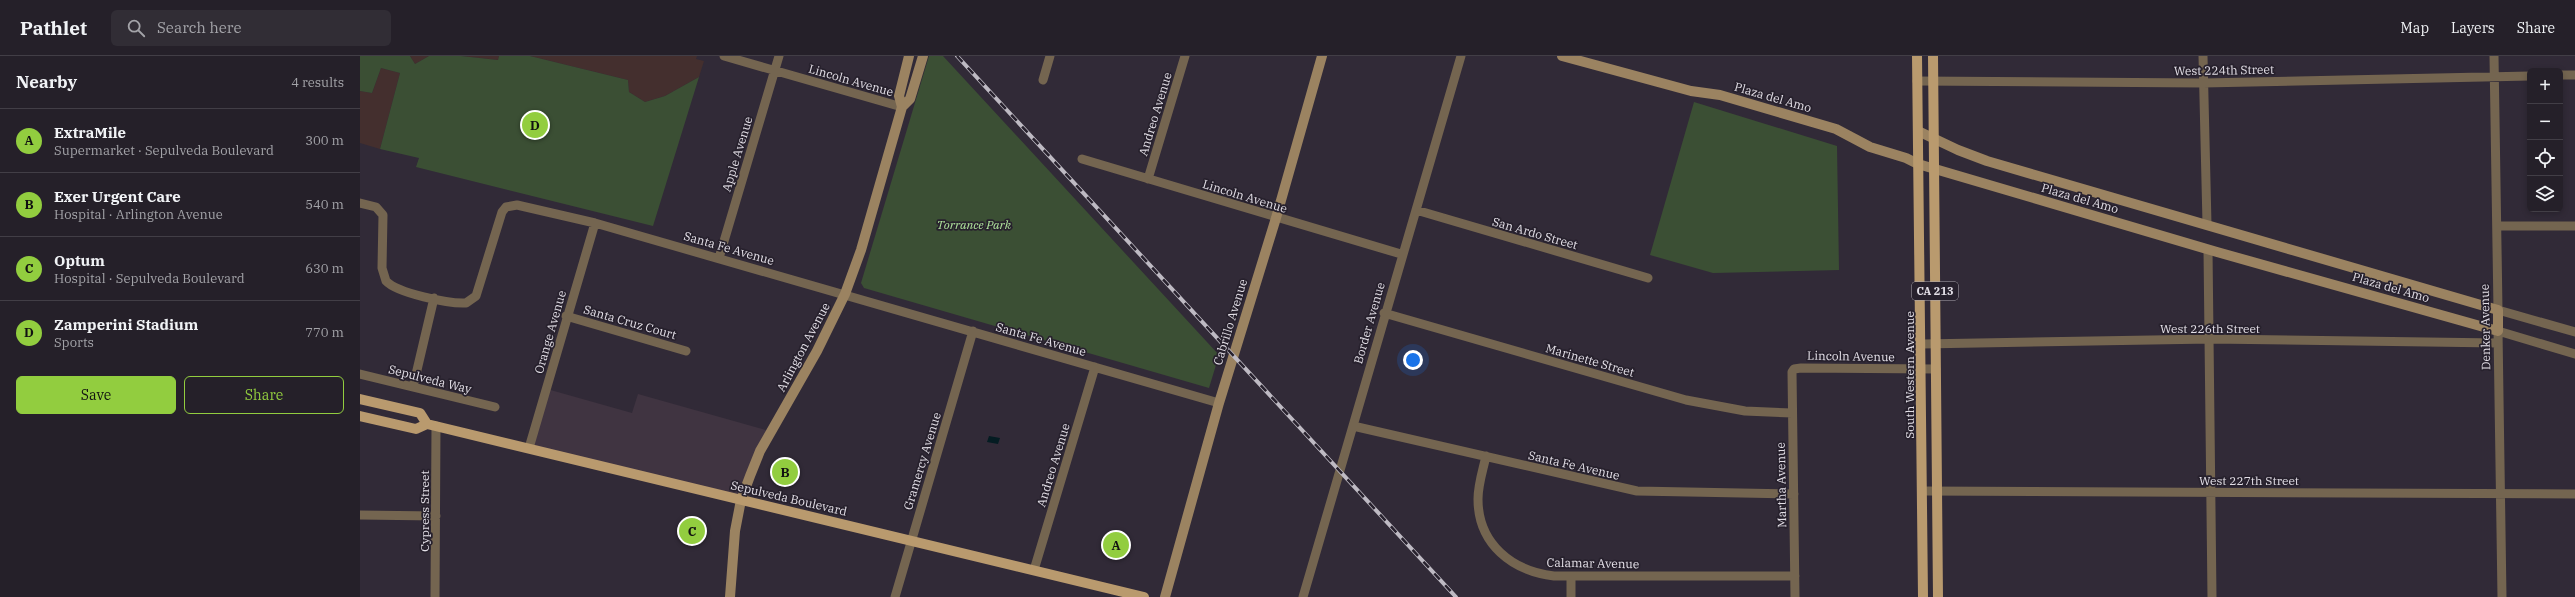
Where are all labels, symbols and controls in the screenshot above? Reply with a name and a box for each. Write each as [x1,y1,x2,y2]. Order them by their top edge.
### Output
search box [111,10,391,46]
text: Pathlet [20,16,87,40]
icon: search [125,17,147,39]
text: Search here [157,18,242,37]
text: Map [2401,19,2429,37]
text: Layers [2451,19,2495,37]
text: Share [2517,19,2555,37]
street label: Lincoln Avenue [807,61,895,99]
street label: West 224th Street [2174,62,2274,78]
map controls [2527,68,2563,212]
button: + [2527,68,2563,104]
street label: Andreo Avenue [1135,70,1175,158]
text: Nearby [16,71,77,93]
text: 4 results [291,74,344,91]
street label: Plaza del Amo [1733,79,1814,115]
button: − [2527,104,2563,140]
pin: D [522,110,548,140]
street label: Apple Avenue [718,115,756,193]
text: ExtraMile [54,123,126,142]
text: A [24,132,34,149]
text: 300 m [305,132,344,149]
button: locate [2527,140,2563,176]
text: Supermarket · Sepulveda Boulevard [54,142,274,159]
street label: Lincoln Avenue [1201,176,1289,216]
button: layers [2527,176,2563,212]
street label: Plaza del Amo [2040,180,2121,216]
text: Exer Urgent Care [54,187,181,206]
text: B [24,196,34,213]
text: 540 m [305,196,344,213]
text: Hospital · Arlington Avenue [54,206,223,223]
street label: San Ardo Street [1491,214,1579,252]
park label: Torrance Park [937,217,1012,232]
street label: Santa Fe Avenue [682,228,776,268]
text: Optum [54,251,105,270]
text: C [25,260,33,277]
text: 630 m [305,260,344,277]
street label: Plaza del Amo [2351,269,2432,305]
text: Hospital · Sepulveda Boulevard [54,270,245,287]
street label: Cabrillo Avenue [1210,277,1250,367]
street label: Border Avenue [1350,280,1388,366]
road number: CA 213 [1912,282,1958,300]
street label: Denker Avenue [2477,284,2493,370]
street label: Orange Avenue [531,289,569,375]
street label: Arlington Avenue [773,300,833,394]
street label: Santa Cruz Court [582,302,678,342]
street label: South Western Avenue [1902,311,1917,439]
text: Zamperini Stadium [54,315,198,334]
street label: Santa Fe Avenue [994,319,1088,359]
street label: West 226th Street [2160,321,2260,336]
text: D [24,324,34,341]
text: 770 m [305,324,344,341]
text: Sports [54,334,94,351]
street label: Marinette Street [1544,340,1636,380]
street label: Lincoln Avenue [1807,348,1895,364]
your location [1403,350,1423,370]
street label: Sepulveda Way [387,361,474,397]
button: Save [16,376,176,414]
button: Share [184,376,344,414]
street label: Gramercy Avenue [900,410,944,512]
street label: Andreo Avenue [1033,421,1073,509]
street label: Martha Avenue [1773,442,1789,528]
street label: Santa Fe Avenue [1527,447,1621,483]
pin: B [772,457,798,487]
street label: Cypress Street [417,470,432,552]
street label: West 227th Street [2199,473,2299,488]
street label: Sepulveda Boulevard [729,477,849,519]
pin: C [679,516,705,546]
pin: A [1103,530,1129,560]
street label: Calamar Avenue [1547,555,1639,571]

